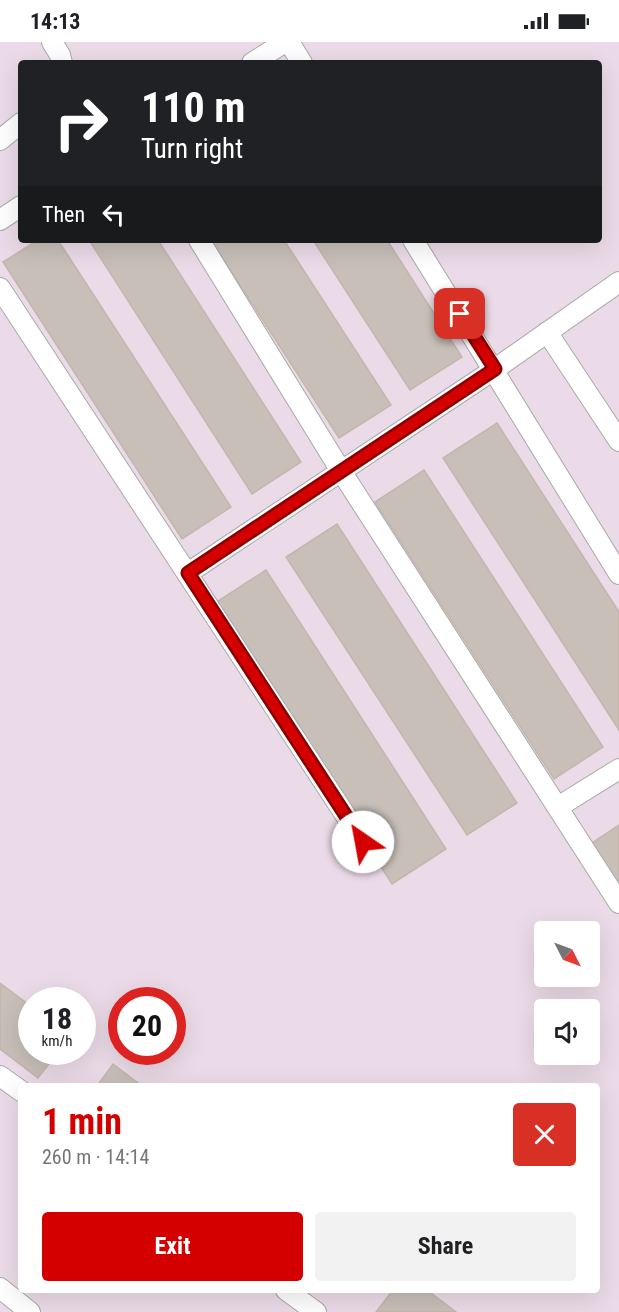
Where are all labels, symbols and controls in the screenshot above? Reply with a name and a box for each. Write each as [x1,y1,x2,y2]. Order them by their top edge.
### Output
text: 14:13 [30,9,81,34]
text: 110 m [141,83,246,132]
icon: right [42,84,120,162]
text: Turn right [141,133,243,165]
icon: left [97,198,130,231]
text: Then [42,202,85,227]
pin [434,288,485,339]
icon: arrive [443,297,476,330]
position arrow [331,810,395,874]
north arrow [534,921,600,987]
map controls [534,921,600,1065]
speed limit sign: 20 [108,987,186,1065]
button: sound [534,999,600,1065]
text: 18 [42,1001,72,1036]
text: km/h [42,1032,72,1050]
text: 1 min [42,1101,122,1143]
button: close [513,1103,576,1166]
text: 260 m · 14:14 [42,1145,149,1169]
button: Exit [42,1212,303,1281]
button: Share [315,1212,576,1281]

